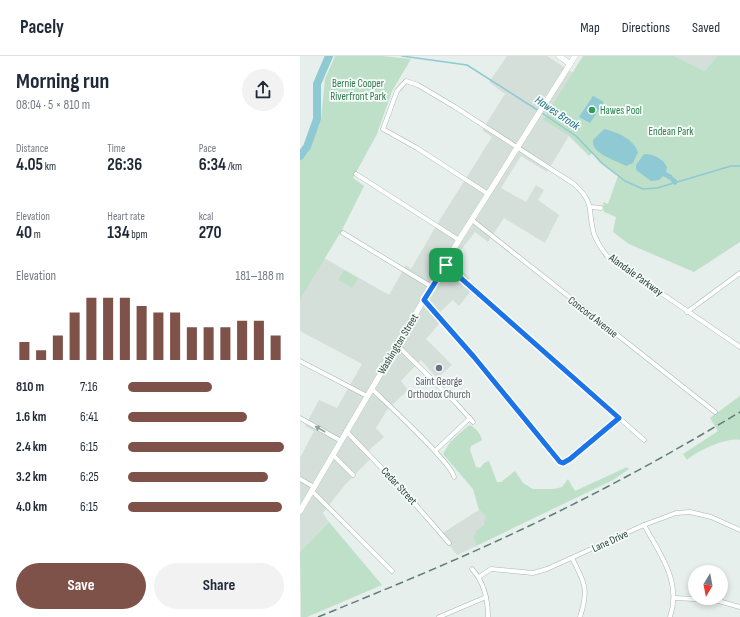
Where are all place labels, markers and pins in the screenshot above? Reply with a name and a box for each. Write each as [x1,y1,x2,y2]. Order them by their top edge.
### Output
place label: Hawes Pool [600,104,642,117]
marker: Hawes Pool [587,105,597,115]
pin [429,248,463,282]
marker: Saint George Orthodox Church [434,363,444,373]
place label: Saint George Orthodox Church [407,375,471,401]

